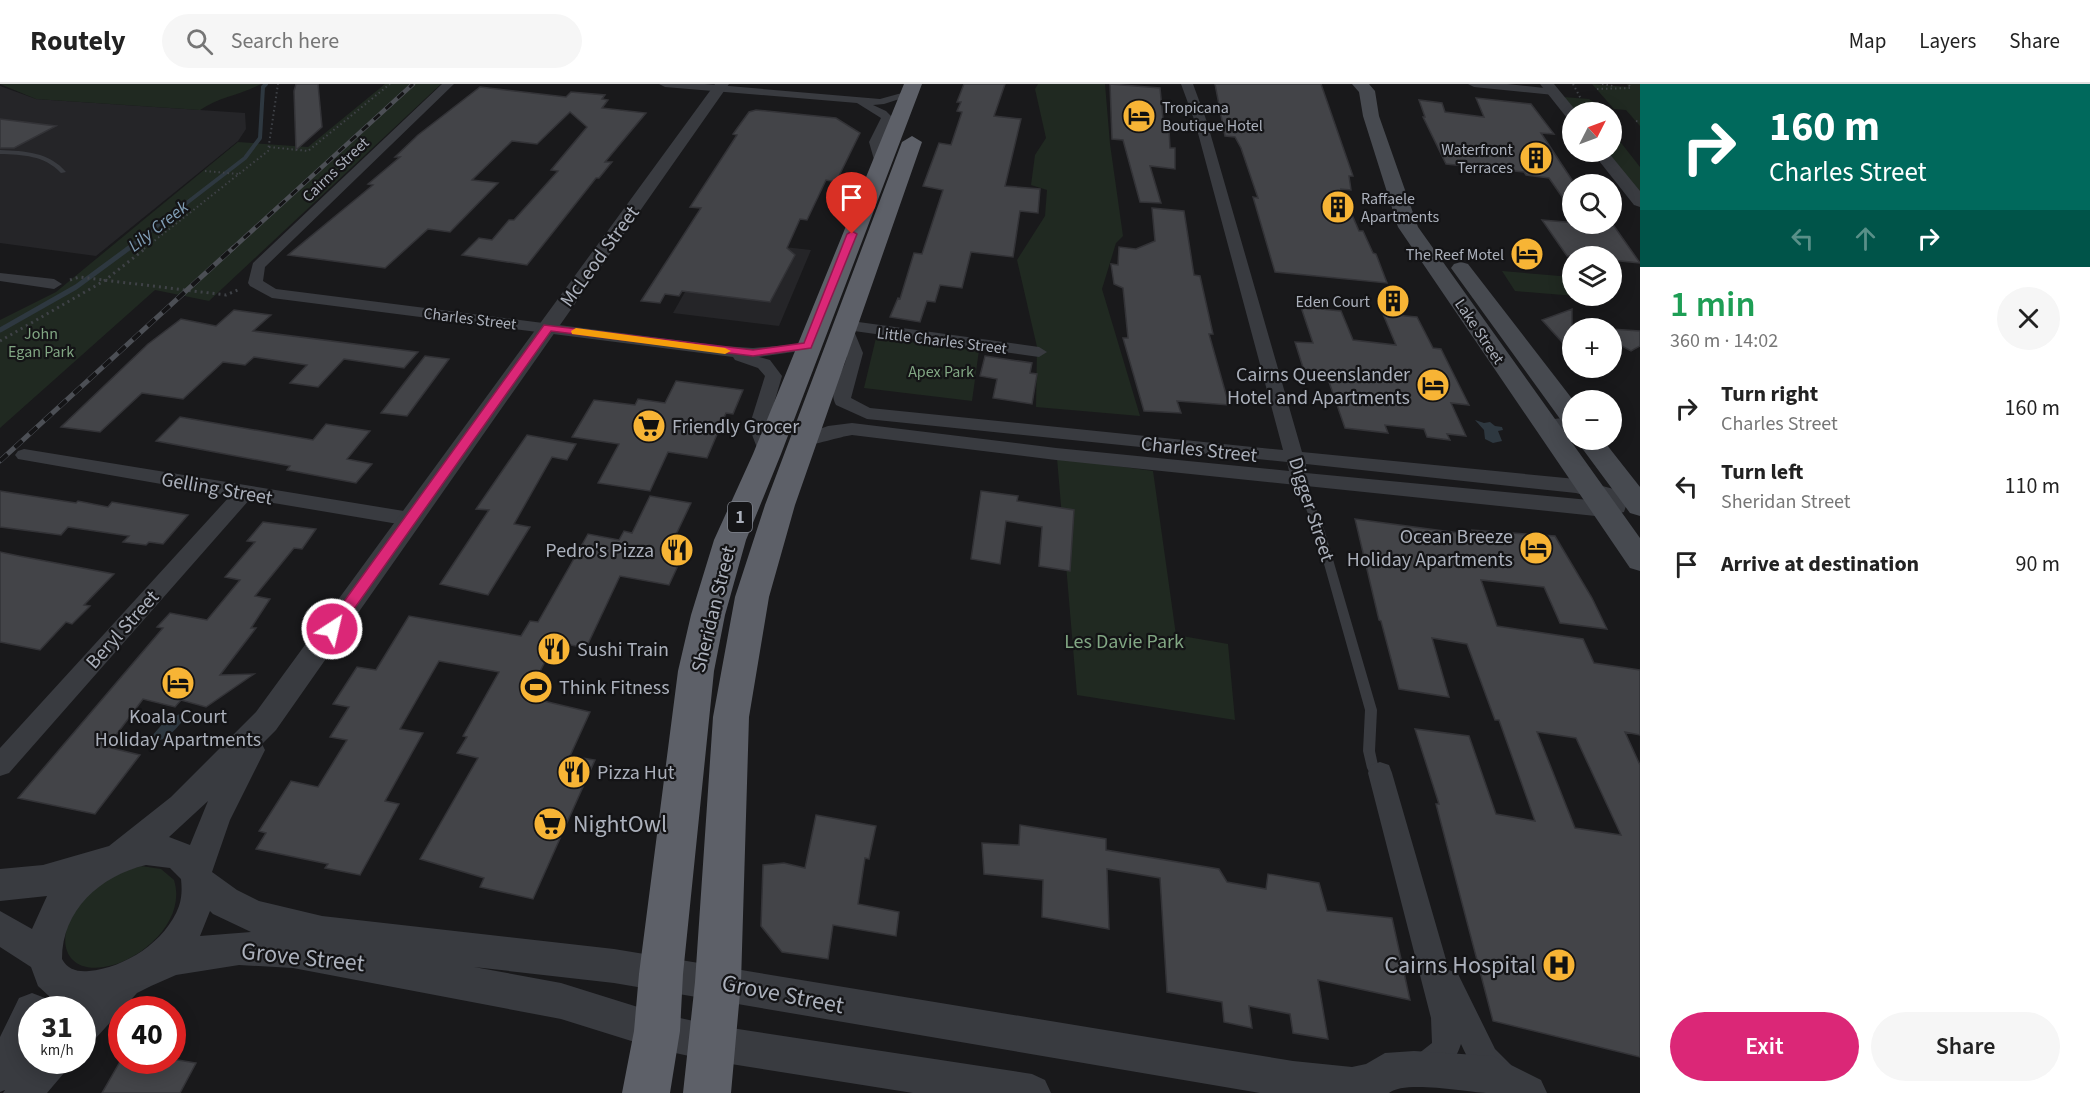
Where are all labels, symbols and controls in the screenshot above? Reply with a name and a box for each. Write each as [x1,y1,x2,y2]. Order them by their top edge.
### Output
search box [162,14,582,68]
text: Routely [30,21,126,61]
icon: search [183,25,216,58]
text: Search here [231,25,339,57]
text: Map [1849,26,1886,56]
text: Layers [1919,26,1976,56]
text: Share [2009,26,2060,56]
place label: Tropicana Boutique Hotel [1162,97,1263,137]
text: 160 m [1769,97,1880,157]
hotel icon: Tropicana Boutique Hotel [1121,98,1157,134]
north arrow [1562,102,1622,162]
map controls [1562,102,1622,450]
icon: right [1670,108,1748,186]
street label: Cairns Street [297,132,374,207]
place label: Waterfront Terraces [1441,139,1514,179]
building icon: Waterfront Terraces [1518,140,1554,176]
text: Charles Street [1769,153,1927,192]
pin [826,172,877,234]
button: search [1562,174,1622,234]
icon: arrive [835,181,868,214]
place label: Raffaele Apartments [1361,188,1440,228]
building icon: Raffaele Apartments [1320,189,1356,225]
water label: Lily Creek [123,195,194,258]
street label: McLeod Street [553,200,646,313]
icon: left [1786,222,1819,255]
icon: ahead [1849,222,1882,255]
icon: right [1912,222,1945,255]
hotel icon: The Reef Motel [1509,236,1545,272]
place label: The Reef Motel [1406,244,1504,266]
button: layers [1562,246,1622,306]
text: 1 min [1670,279,1756,330]
building icon: Eden Court [1375,283,1411,319]
button: close [1997,287,2060,350]
place label: Eden Court [1295,291,1371,313]
street label: Lake Street [1449,294,1510,369]
street label: Charles Street [422,302,518,336]
button: + [1562,318,1622,378]
street label: Little Charles Street [876,322,1009,360]
park label: John Egan Park [8,323,74,363]
text: 360 m · 14:02 [1670,327,1778,355]
park label: Apex Park [908,361,974,383]
place label: Cairns Queenslander Hotel and Apartments [1227,361,1410,412]
hotel icon: Cairns Queenslander Hotel and Apartments [1415,367,1451,403]
text: Turn right [1721,378,1818,410]
button: − [1562,390,1622,450]
icon: right [1670,392,1703,425]
text: 160 m [2005,392,2060,424]
supermarket icon: Friendly Grocer [631,408,667,444]
text: Charles Street [1721,410,1838,438]
place label: Friendly Grocer [672,413,799,441]
street label: Charles Street [1139,430,1259,470]
street label: Digger Street [1281,454,1341,565]
text: Turn left [1721,456,1803,488]
street label: Gelling Street [159,465,275,513]
icon: left [1670,470,1703,503]
text: 110 m [2005,470,2060,502]
text: Sheridan Street [1721,488,1851,516]
road number: 1 [728,502,752,532]
place label: Ocean Breeze Holiday Apartments [1347,523,1513,574]
hotel icon: Ocean Breeze Holiday Apartments [1518,530,1554,566]
restaurant icon: Pedro's Pizza [659,532,695,568]
place label: Pedro's Pizza [545,537,654,565]
street label: Sheridan Street [685,543,743,675]
icon: arrive [1670,548,1703,581]
text: Arrive at destination [1721,548,1919,580]
text: 90 m [2015,548,2060,580]
street label: Beryl Street [80,584,166,675]
position arrow [300,597,364,661]
park label: Les Davie Park [1064,628,1184,656]
restaurant icon: Sushi Train [536,631,572,667]
place label: Sushi Train [577,636,669,664]
hotel icon: Koala Court Holiday Apartments [160,665,196,701]
sports icon: Think Fitness [518,669,554,705]
place label: Think Fitness [559,674,670,702]
place label: Koala Court Holiday Apartments [95,703,261,754]
restaurant icon: Pizza Hut [556,754,592,790]
place label: Pizza Hut [597,759,675,787]
supermarket icon: NightOwl [532,806,568,842]
place label: NightOwl [573,807,667,842]
street label: Grove Street [240,934,366,981]
hospital icon: Cairns Hospital [1541,947,1577,983]
place label: Cairns Hospital [1384,948,1536,983]
street label: Grove Street [719,966,847,1023]
speed limit sign: 40 [108,996,186,1074]
text: 31 [41,1006,73,1049]
button: Exit [1670,1012,1859,1081]
button: Share [1871,1012,2060,1081]
text: km/h [40,1040,74,1061]

